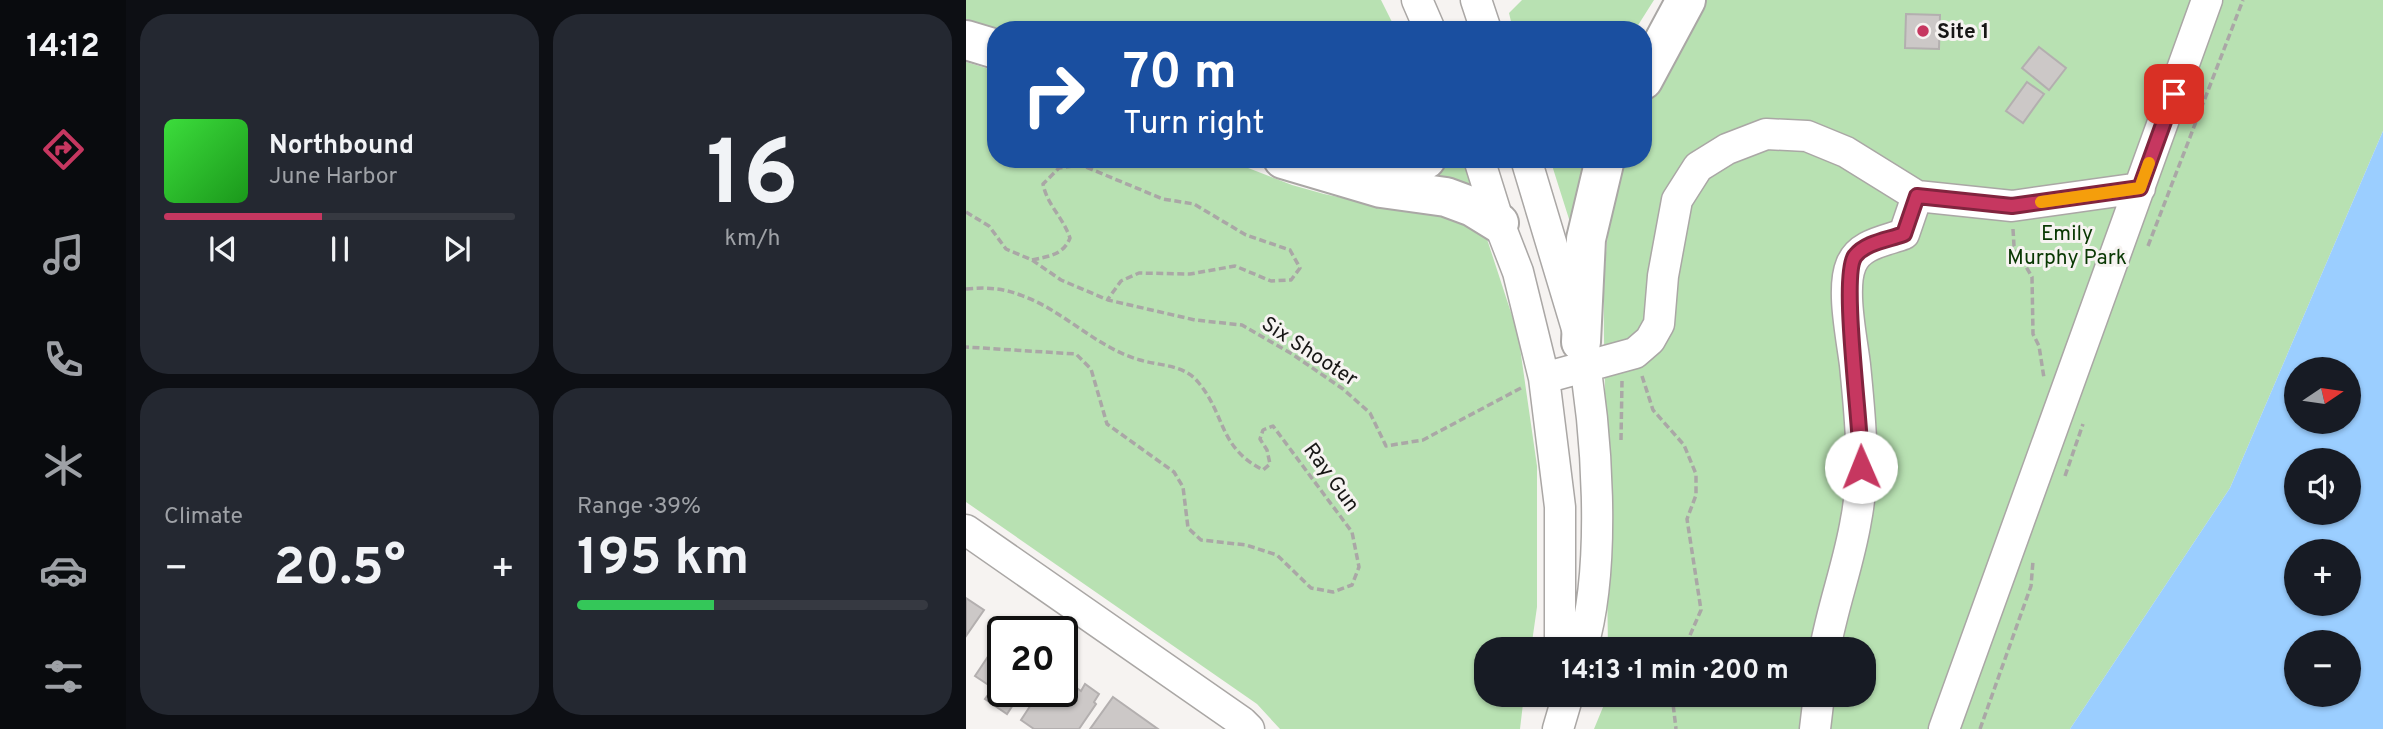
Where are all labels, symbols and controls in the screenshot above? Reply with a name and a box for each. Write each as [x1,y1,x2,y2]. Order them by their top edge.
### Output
place label: Site 1 [1937,19,1989,46]
marker: Site 1 [1915,23,1931,39]
text: 14:12 [26,28,100,68]
text: 70 m [1123,44,1237,106]
icon: right [1008,49,1099,140]
pin [2144,64,2204,124]
icon: arrive [2155,75,2193,113]
text: Turn right [1123,105,1265,145]
text: 16 [706,122,799,237]
icon: directions [39,125,88,174]
text: Northbound [269,130,414,163]
text: June Harbor [269,163,397,192]
park label: Emily Murphy Park [2007,221,2127,272]
text: km/h [725,225,780,254]
icon: music [39,230,88,279]
icon: previous [204,230,242,268]
icon: pause [321,230,359,268]
icon: next [438,230,476,268]
street label: Six Shooter [1256,311,1362,393]
icon: phone [39,335,88,384]
north arrow [2284,357,2361,434]
map controls [2284,357,2361,707]
position arrow [1824,430,1898,504]
street label: Ray Gun [1297,438,1365,518]
icon: climate [39,441,88,490]
button: sound [2284,448,2361,525]
text: Range · 39% [577,493,701,522]
text: Climate [164,503,243,532]
text: 195 km [577,527,749,593]
text: 20.5° [273,537,406,603]
button: + [2284,539,2361,616]
icon: car [39,546,88,595]
text: − [164,546,189,595]
text: + [490,546,515,595]
speed limit sign: 20 [987,616,1078,707]
button: − [2284,630,2361,707]
icon: filters [39,652,88,701]
text: 14:13 · 1 min · 200 m [1561,655,1789,688]

